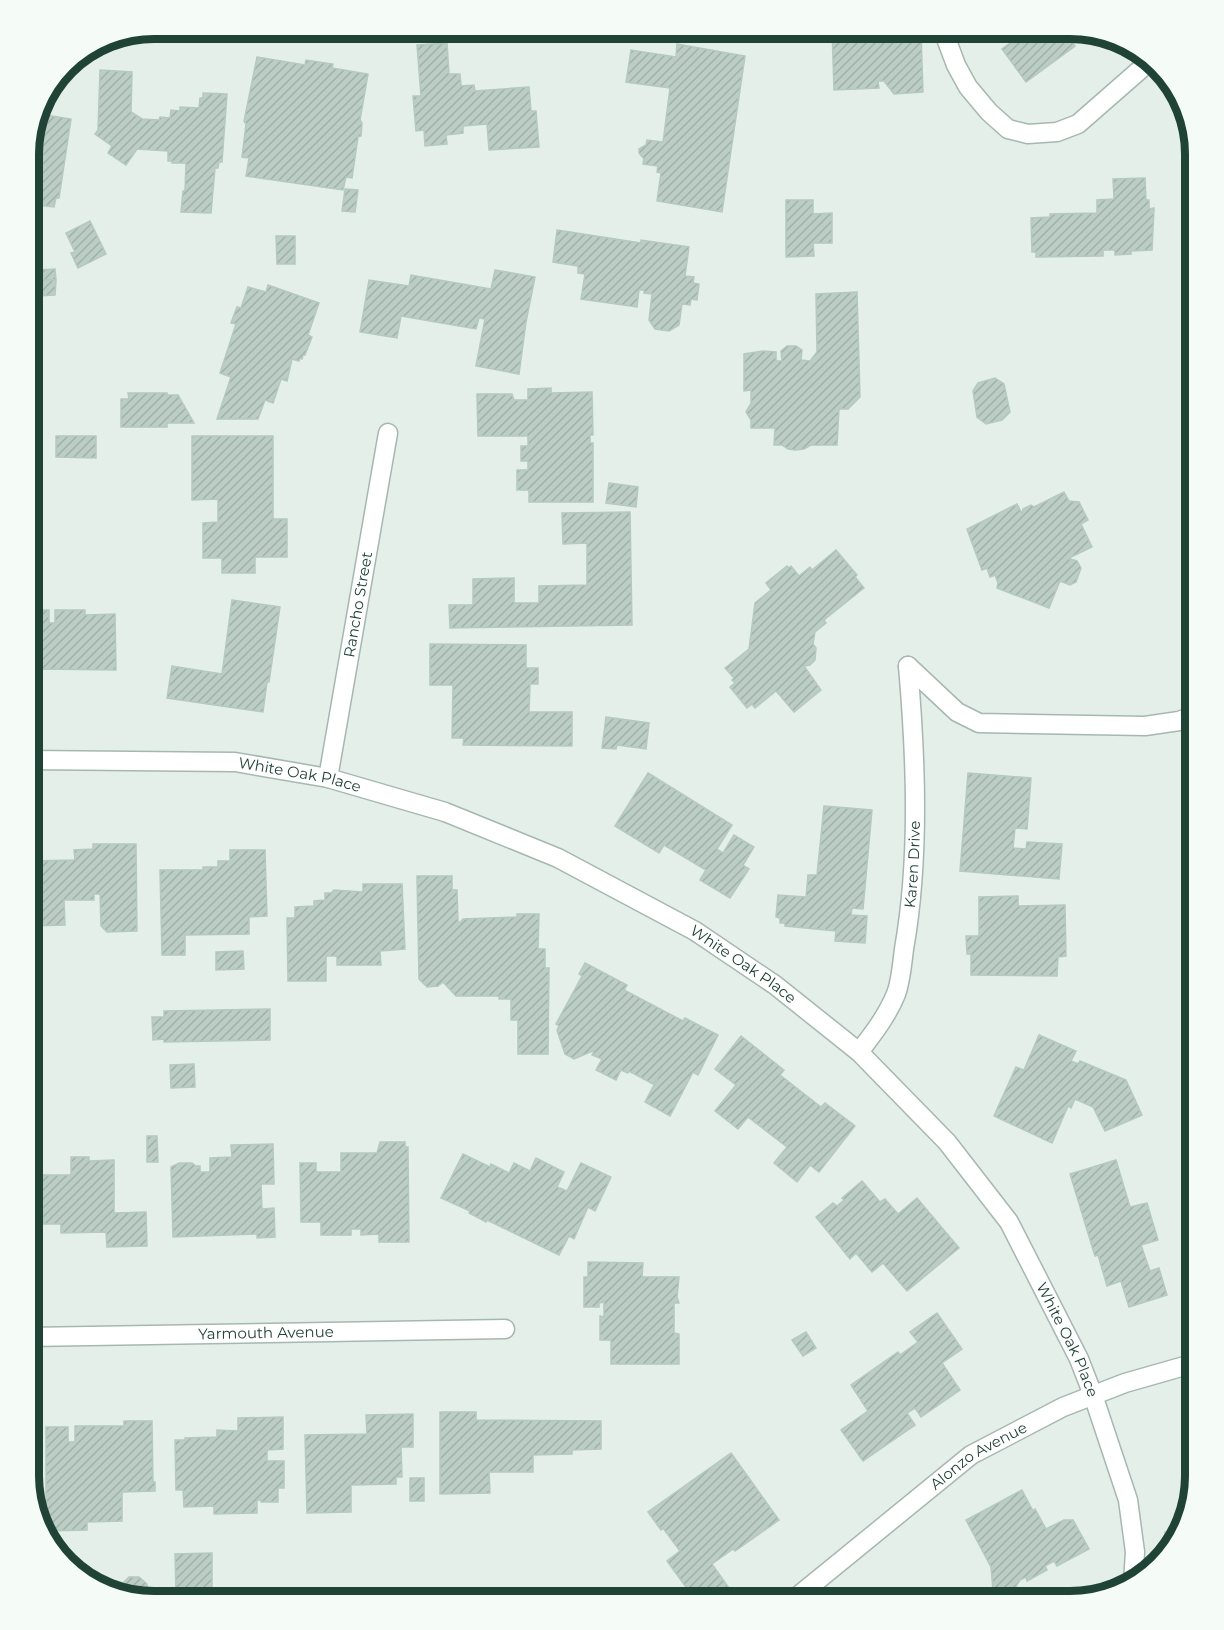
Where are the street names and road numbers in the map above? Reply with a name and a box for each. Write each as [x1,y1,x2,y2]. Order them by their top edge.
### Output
street label: Rancho Street [339,550,376,659]
street label: White Oak Place [237,753,363,796]
street label: Karen Drive [900,820,924,909]
street label: White Oak Place [687,921,800,1007]
street label: White Oak Place [1032,1279,1103,1400]
street label: Yarmouth Avenue [198,1322,334,1343]
street label: Alonzo Avenue [926,1417,1030,1494]

